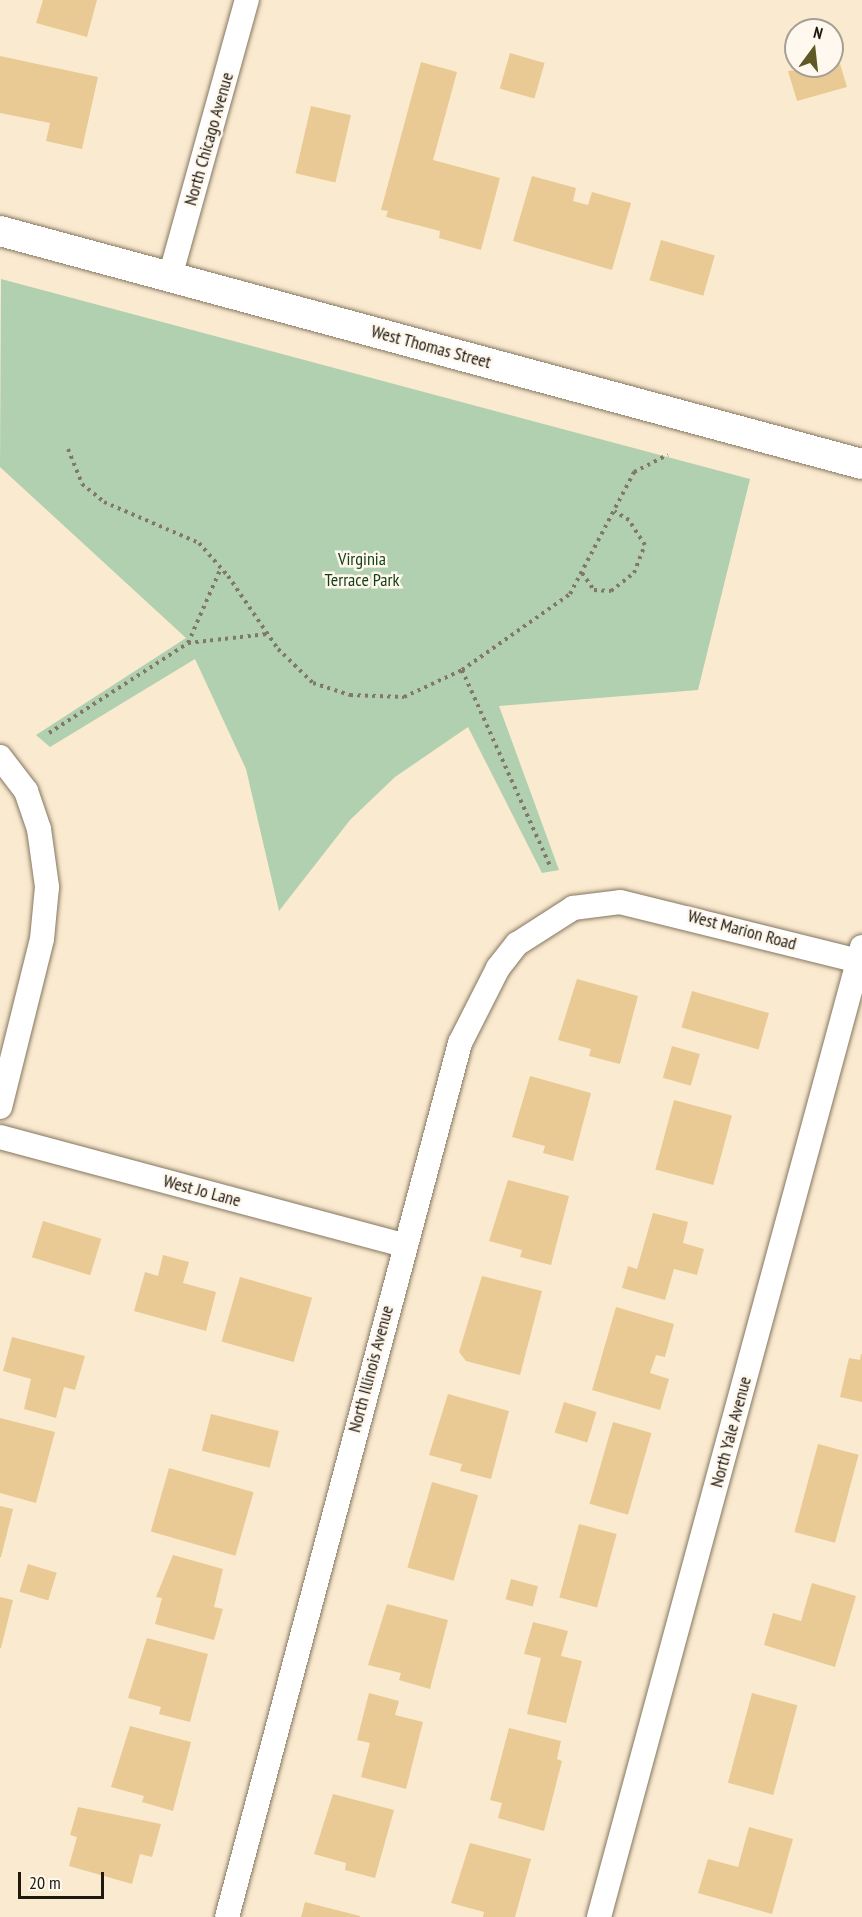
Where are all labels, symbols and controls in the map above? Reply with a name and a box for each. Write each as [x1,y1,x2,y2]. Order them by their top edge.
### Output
north arrow [784,18,844,78]
text: N [811,22,825,43]
street label: North Chicago Avenue [180,70,238,208]
street label: West Thomas Street [369,321,493,373]
park label: Virginia Terrace Park [325,549,399,592]
street label: West Marion Road [685,905,799,955]
street label: West Jo Lane [161,1170,243,1212]
street label: North Illinois Avenue [344,1303,398,1435]
street label: North Yale Avenue [706,1374,756,1490]
scale bar [21,1860,106,1898]
text: 20 m [29,1871,61,1894]

